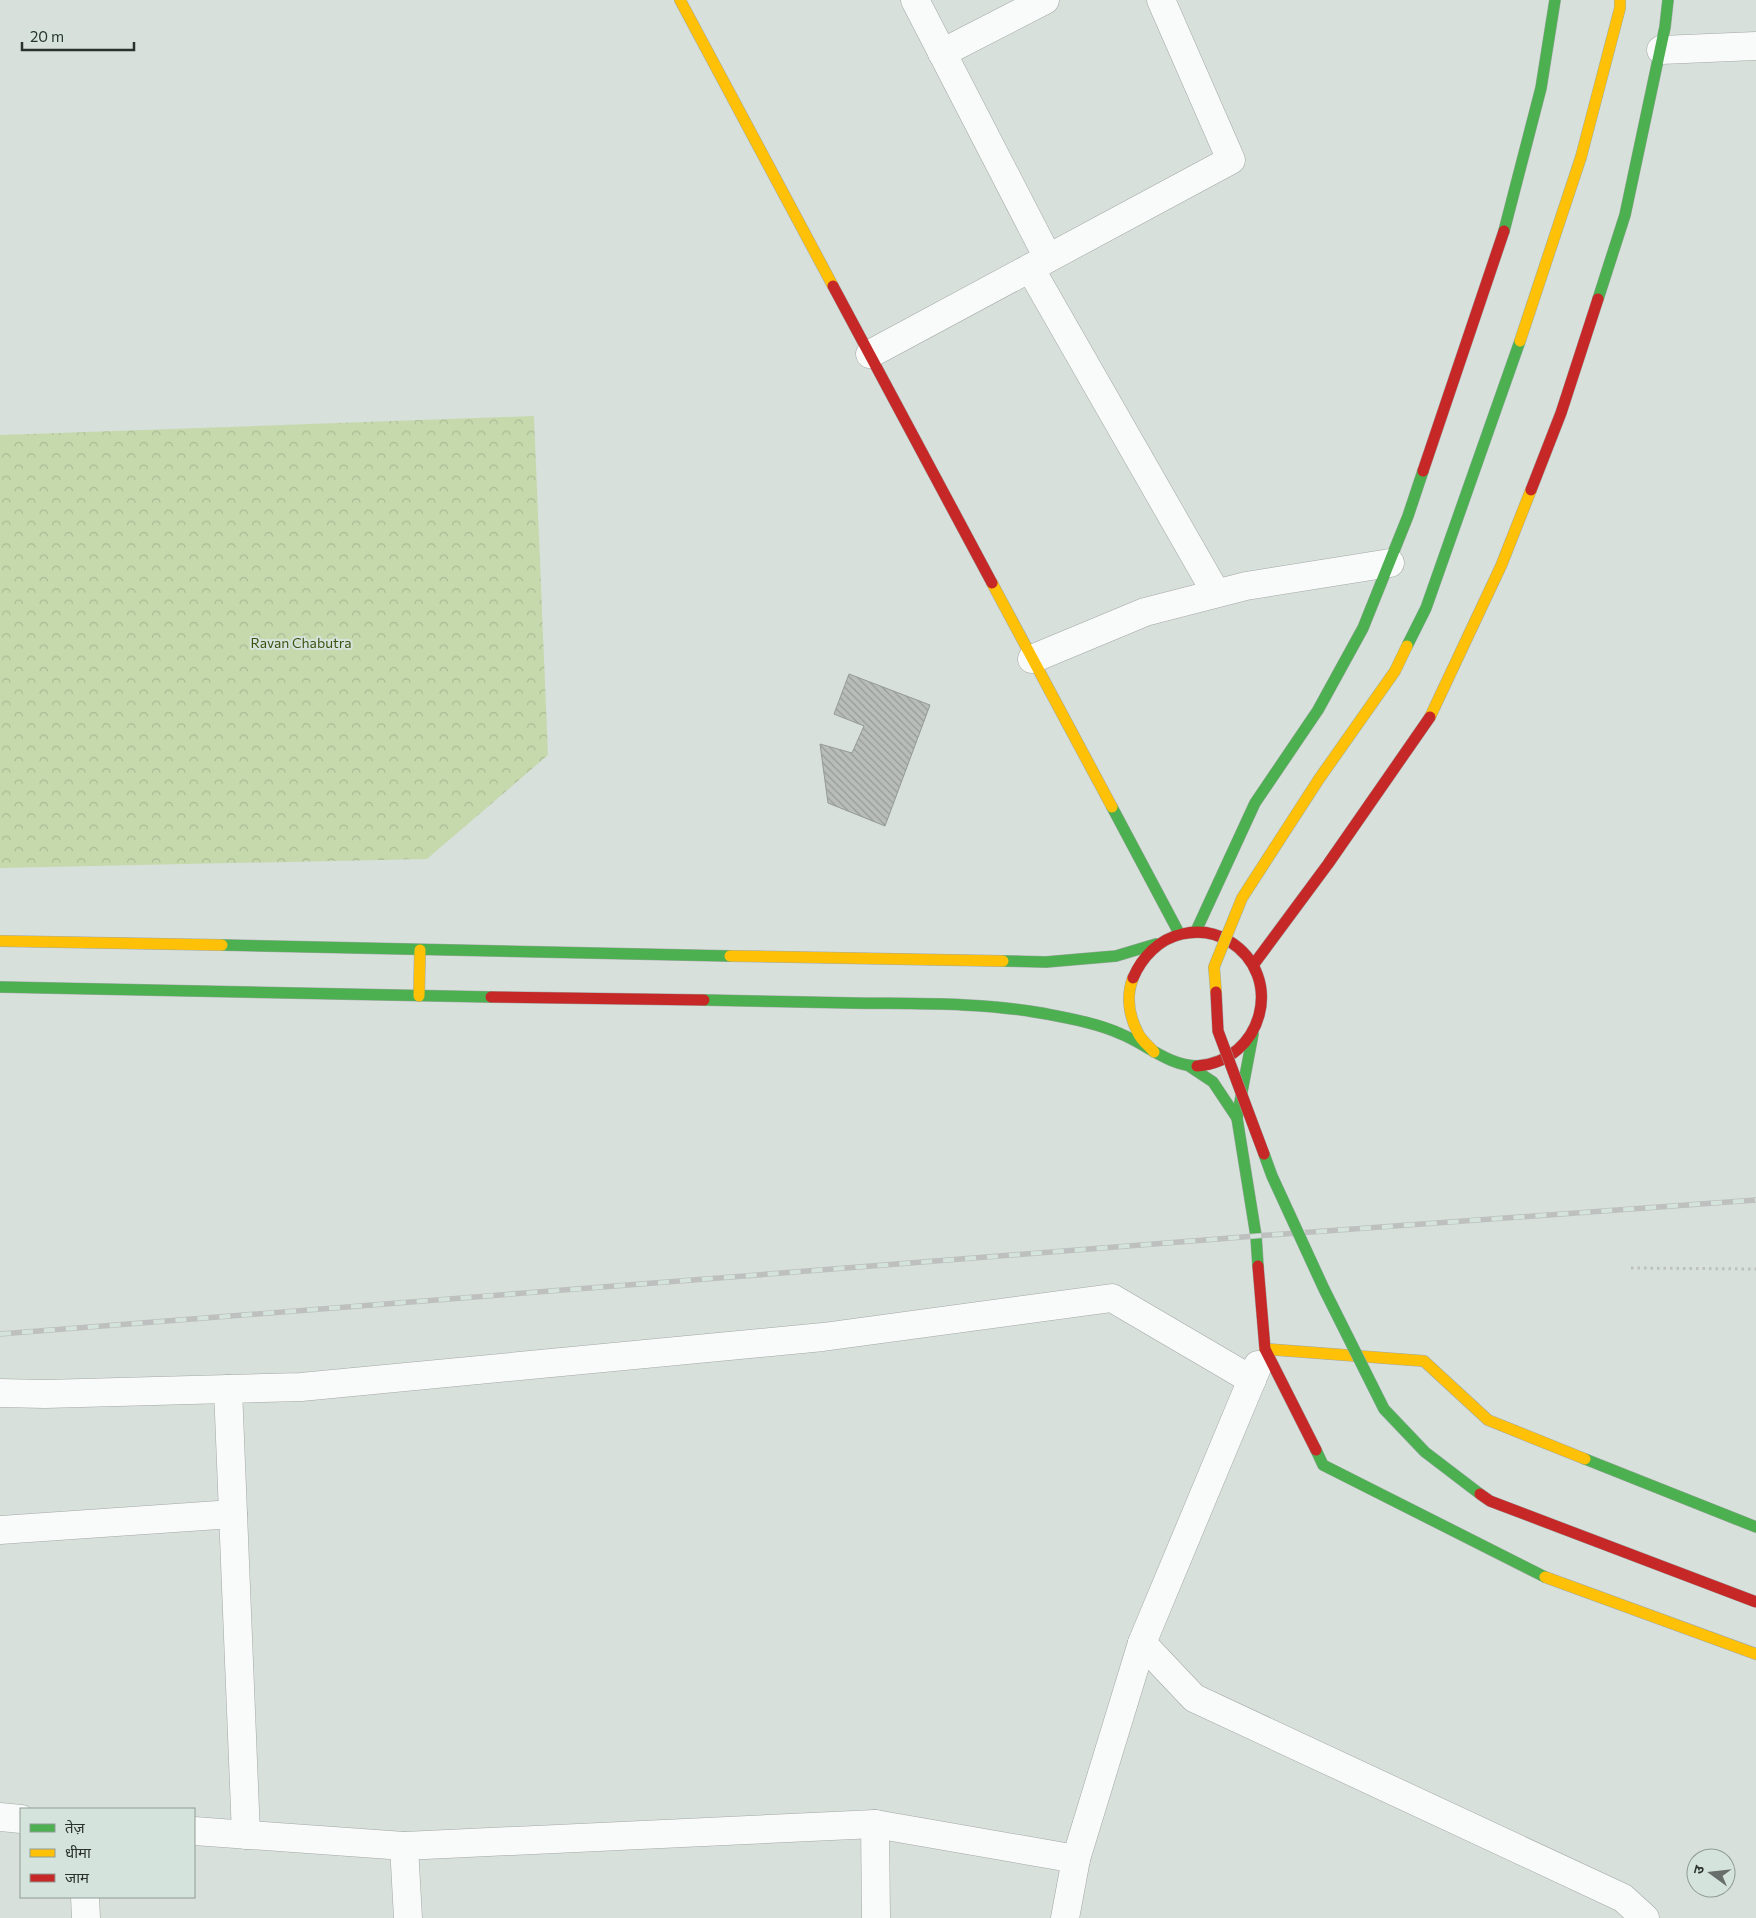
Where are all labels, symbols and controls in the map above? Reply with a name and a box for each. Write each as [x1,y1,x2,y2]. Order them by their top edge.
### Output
scale bar [22,20,135,52]
text: 20 m [30,27,64,45]
park label: Ravan Chabutra [250,634,352,651]
legend [20,1808,195,1898]
text: तेज़ [65,1818,86,1836]
text: धीमा [65,1843,92,1861]
north arrow [1686,1848,1736,1898]
text: उ [1689,1863,1707,1876]
text: जाम [65,1868,90,1886]

